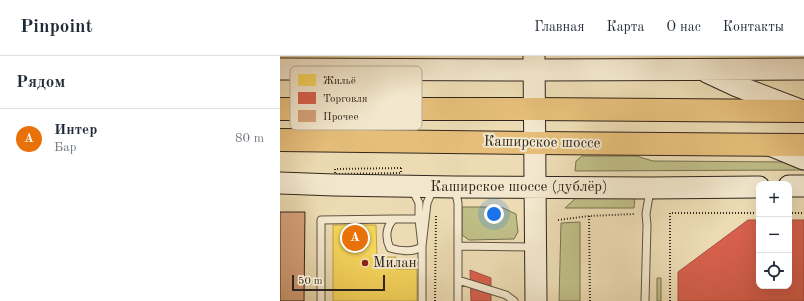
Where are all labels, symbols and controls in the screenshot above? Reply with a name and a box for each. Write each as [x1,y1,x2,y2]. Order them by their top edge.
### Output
text: Pinpoint [20,18,93,37]
text: Главная [534,20,584,34]
text: Карта [606,20,644,34]
text: О нас [666,20,701,34]
text: Контакты [723,20,784,34]
legend [290,66,422,130]
text: Рядом [16,74,65,91]
text: Жильё [323,76,356,87]
text: Торговля [323,94,368,105]
text: Прочее [323,112,358,123]
text: Интер [54,123,97,138]
text: A [24,132,34,145]
text: 80 m [235,132,264,145]
street label: Каширское шоссе [483,134,601,152]
text: Бар [54,141,76,154]
street label: Каширское шоссе (дублёр) [430,180,608,195]
map controls [756,181,792,289]
button: + [756,181,792,217]
your location [484,204,504,224]
button: − [756,217,792,253]
pin: A [342,223,368,253]
button: locate [756,253,792,289]
place label: Милан [373,256,417,271]
marker: Милан [360,258,370,268]
scale bar [292,273,385,292]
text: 50 m [298,276,323,287]

